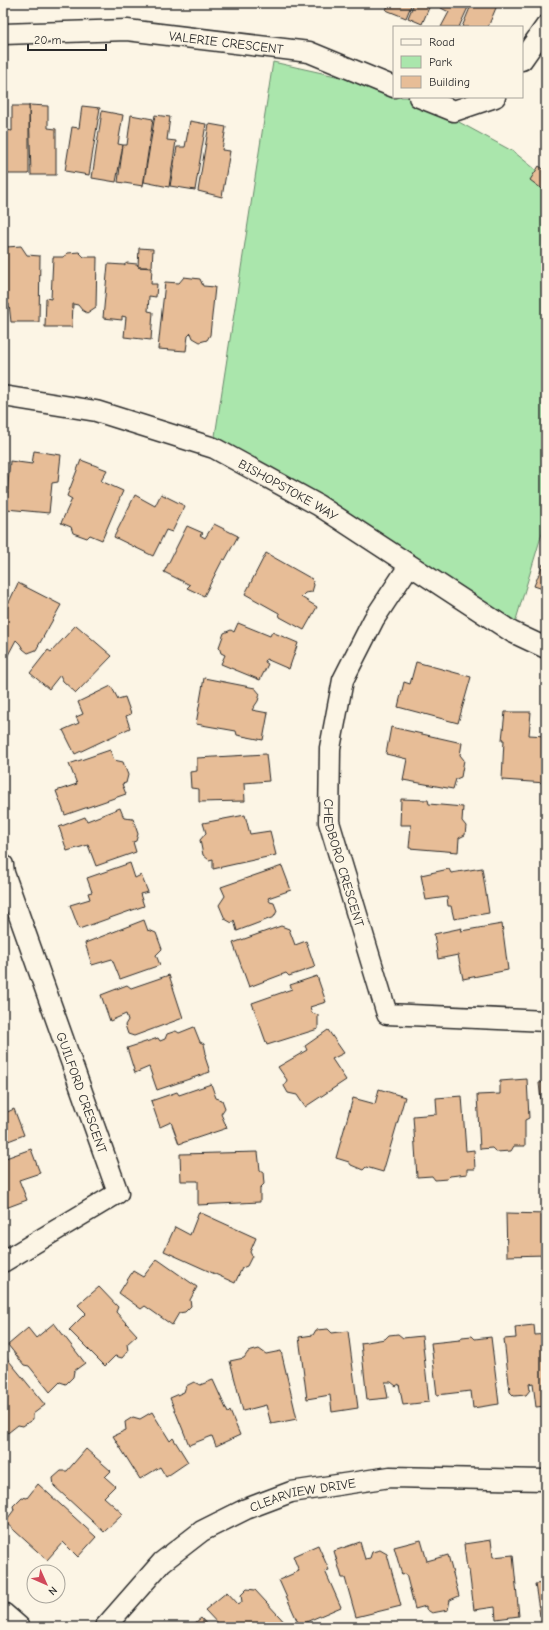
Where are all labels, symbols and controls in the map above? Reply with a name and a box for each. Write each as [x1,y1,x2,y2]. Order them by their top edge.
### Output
scale bar [28,26,106,52]
legend [393,26,523,98]
street label: VALERIE CRESCENT [168,28,284,57]
text: 20 m [34,33,62,47]
text: Road [429,35,455,49]
text: Park [429,55,452,69]
text: Building [429,75,470,89]
street label: BISHOPSTOKE WAY [236,456,341,524]
street label: CHEDBORO CRESCENT [321,799,367,929]
street label: GUILFORD CRESCENT [53,1030,110,1155]
street label: CLEARVIEW DRIVE [247,1475,357,1515]
north arrow [26,1564,66,1604]
text: N [46,1584,60,1598]

